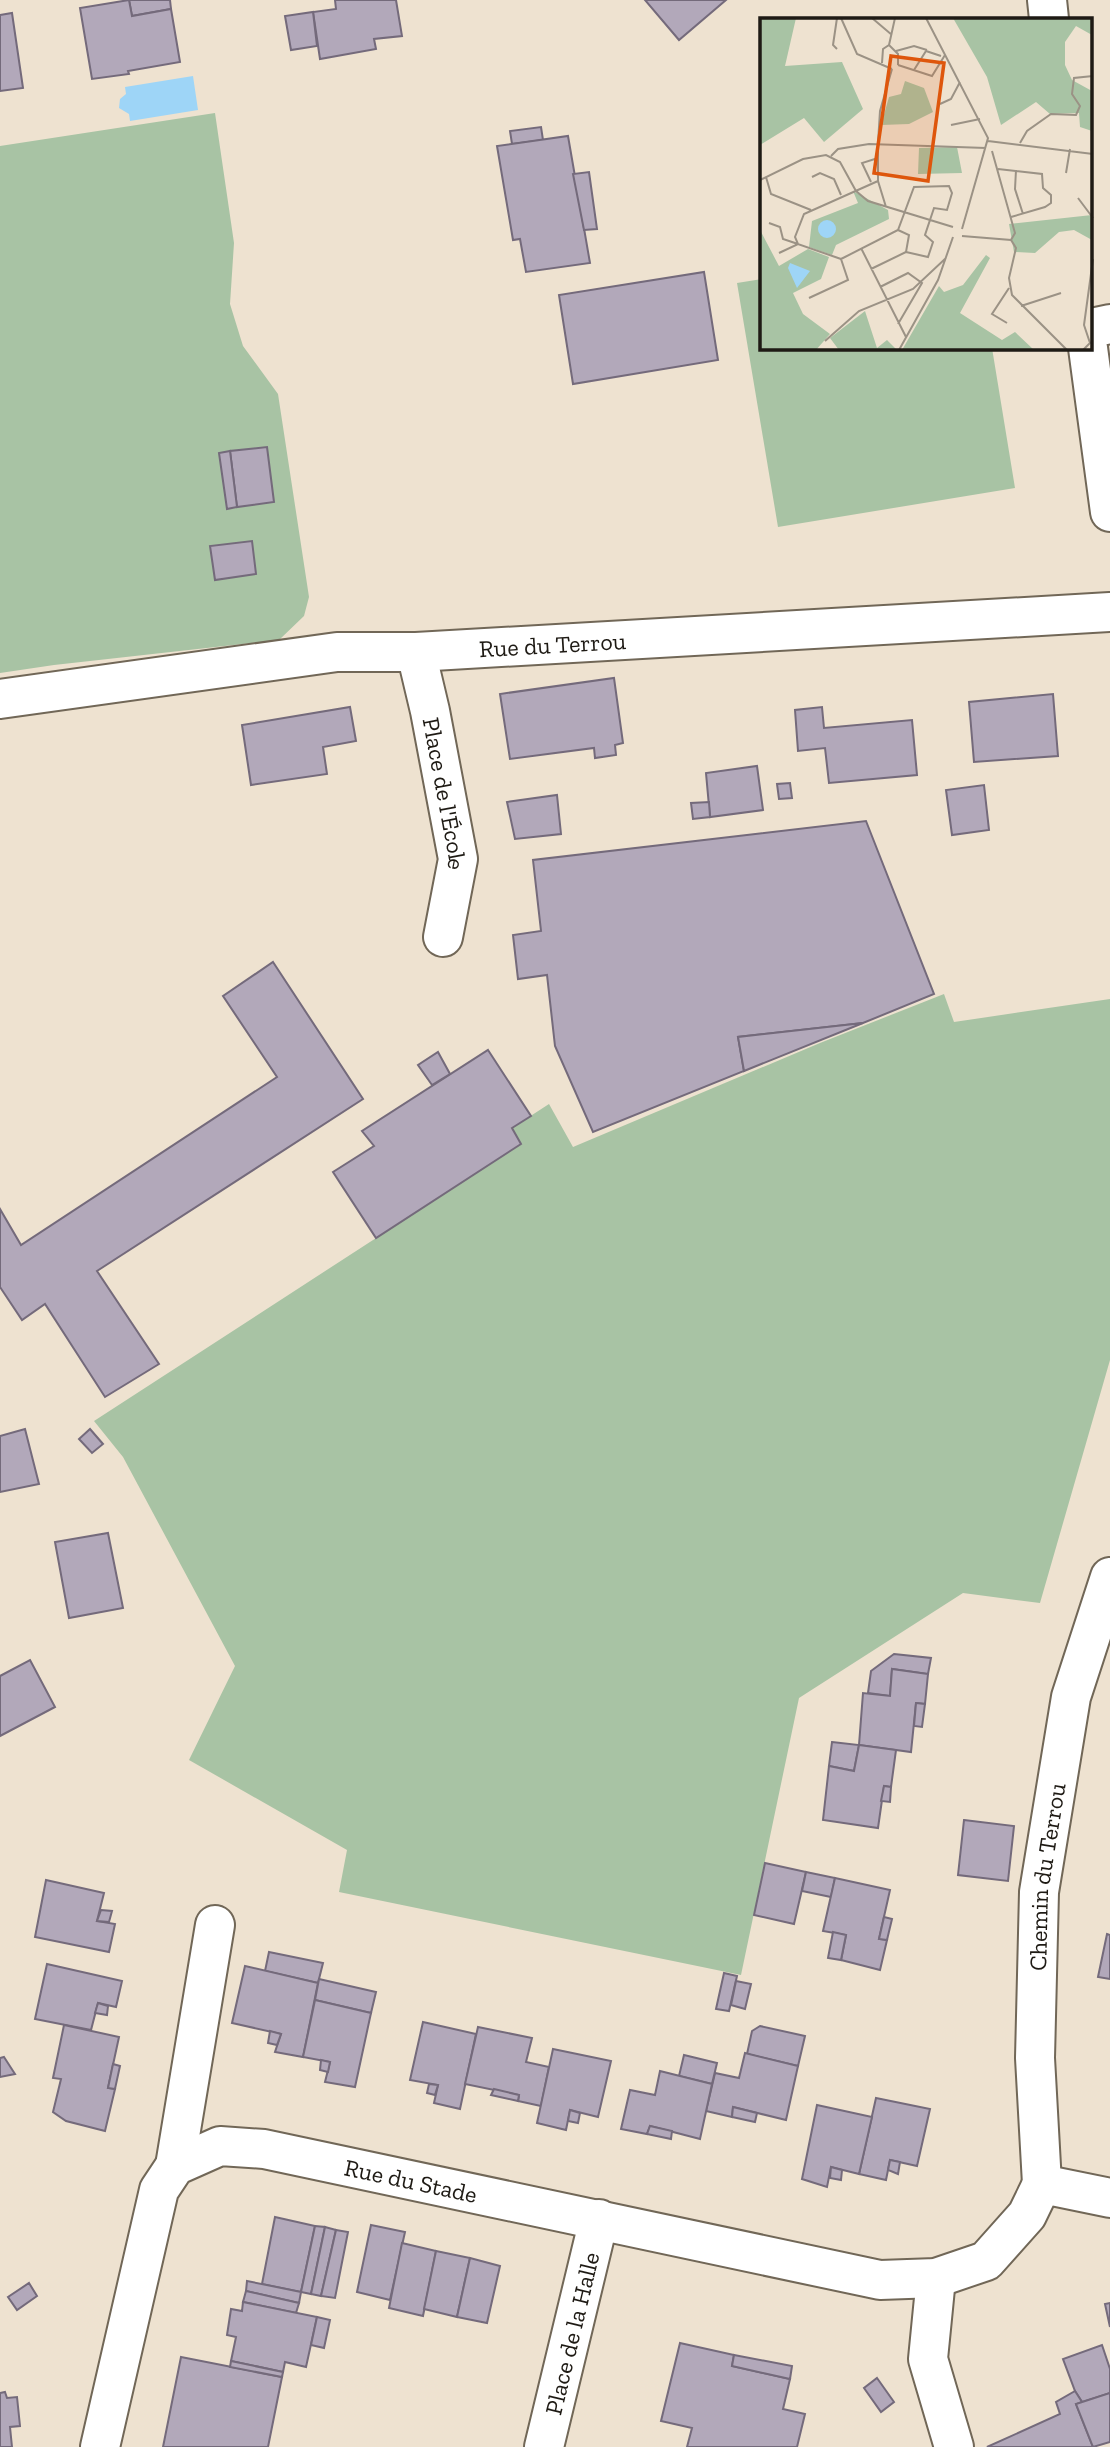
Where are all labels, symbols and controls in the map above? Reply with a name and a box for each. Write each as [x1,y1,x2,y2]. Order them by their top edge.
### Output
inset map [760,18,1092,350]
street label: Rue du Terrou [478,625,627,663]
street label: Place de l'École [417,715,472,873]
street label: Chemin du Terrou [1023,1780,1071,1971]
street label: Rue du Stade [342,2152,480,2208]
street label: Place de la Halle [538,2249,605,2418]

